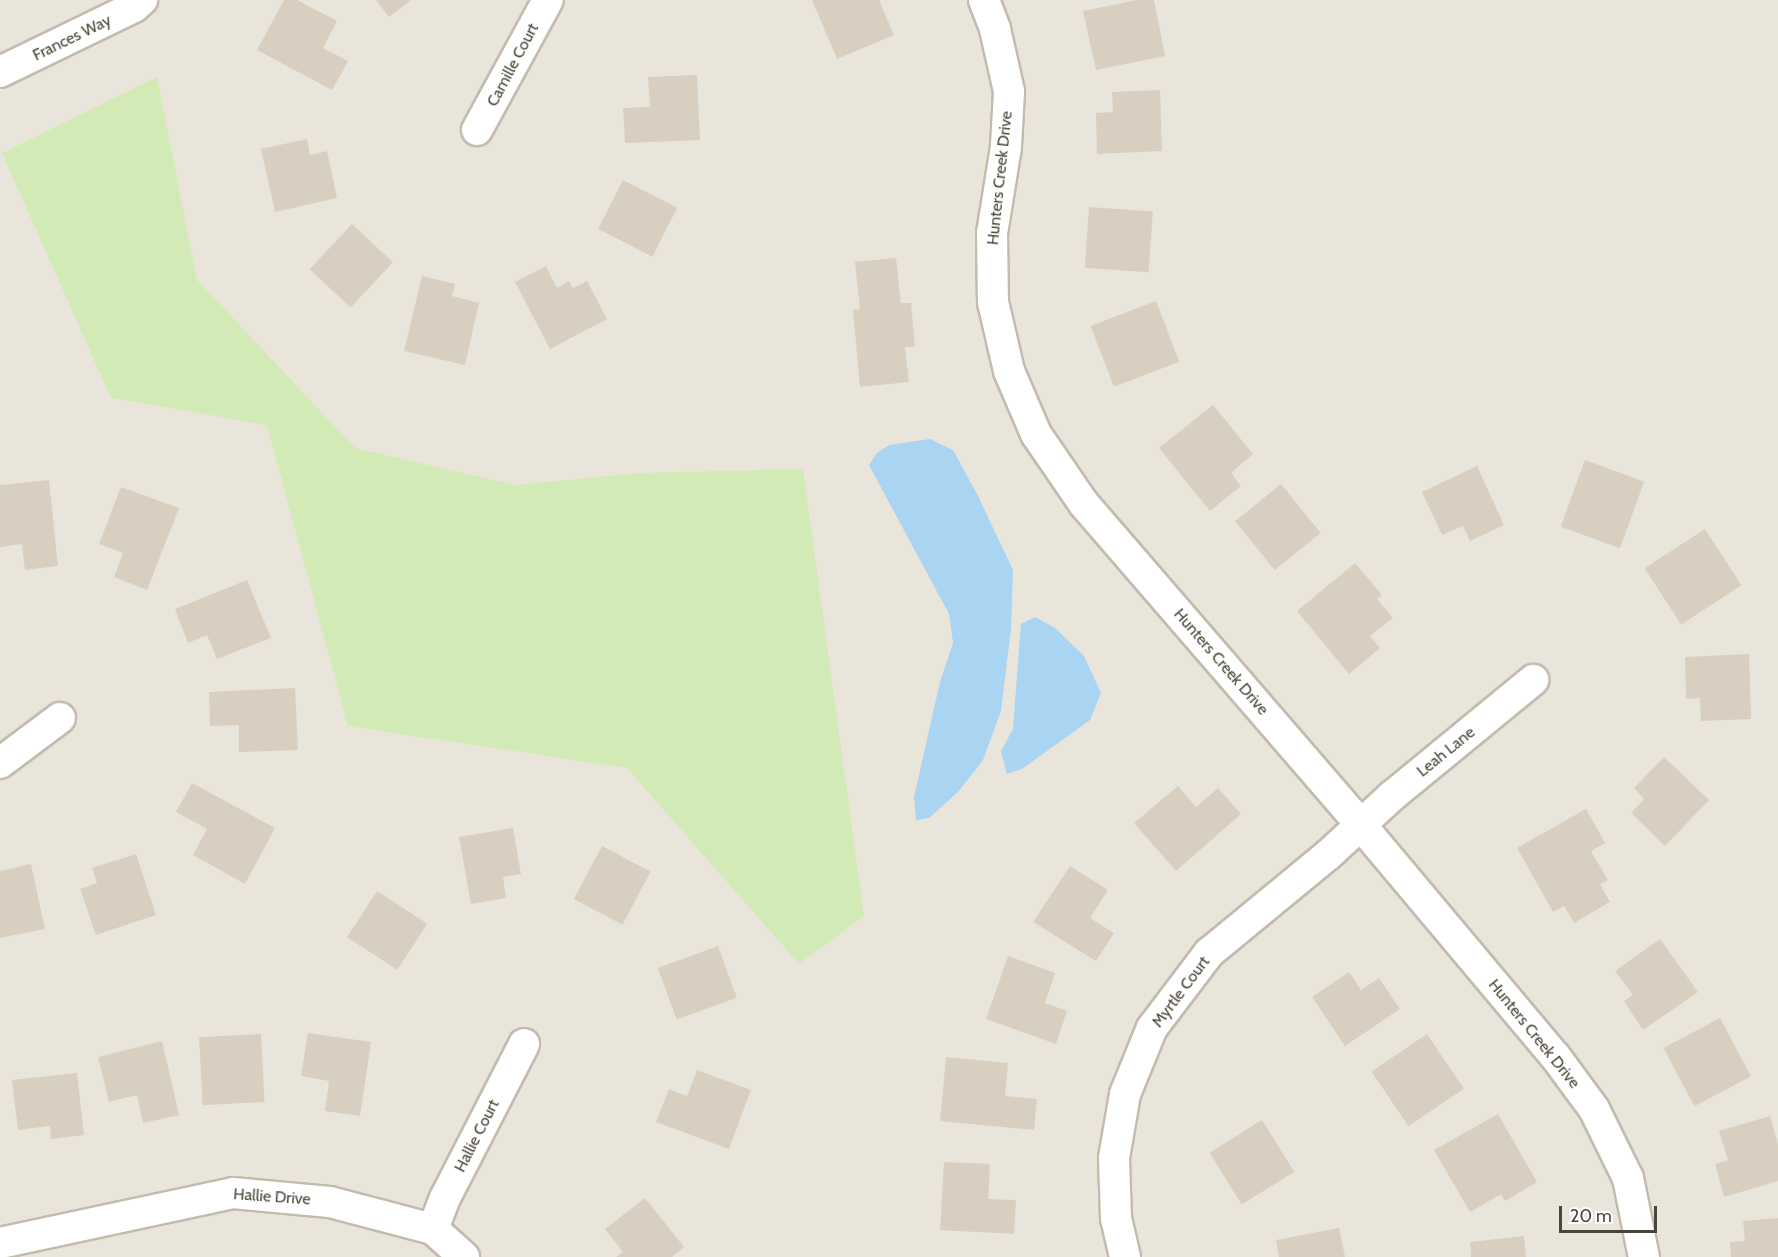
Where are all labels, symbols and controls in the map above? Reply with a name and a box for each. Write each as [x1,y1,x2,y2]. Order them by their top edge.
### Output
street label: Frances Way [30,11,114,65]
street label: Camille Court [483,20,543,110]
street label: Hunters Creek Drive [983,110,1017,246]
street label: Hunters Creek Drive [1170,605,1272,719]
street label: Leah Lane [1413,723,1479,781]
street label: Myrtle Court [1148,953,1214,1031]
street label: Hunters Creek Drive [1484,976,1584,1092]
street label: Hallie Court [451,1097,503,1175]
street label: Hallie Drive [233,1185,311,1209]
scale bar [1562,1194,1660,1232]
text: 20 m [1570,1205,1612,1227]

